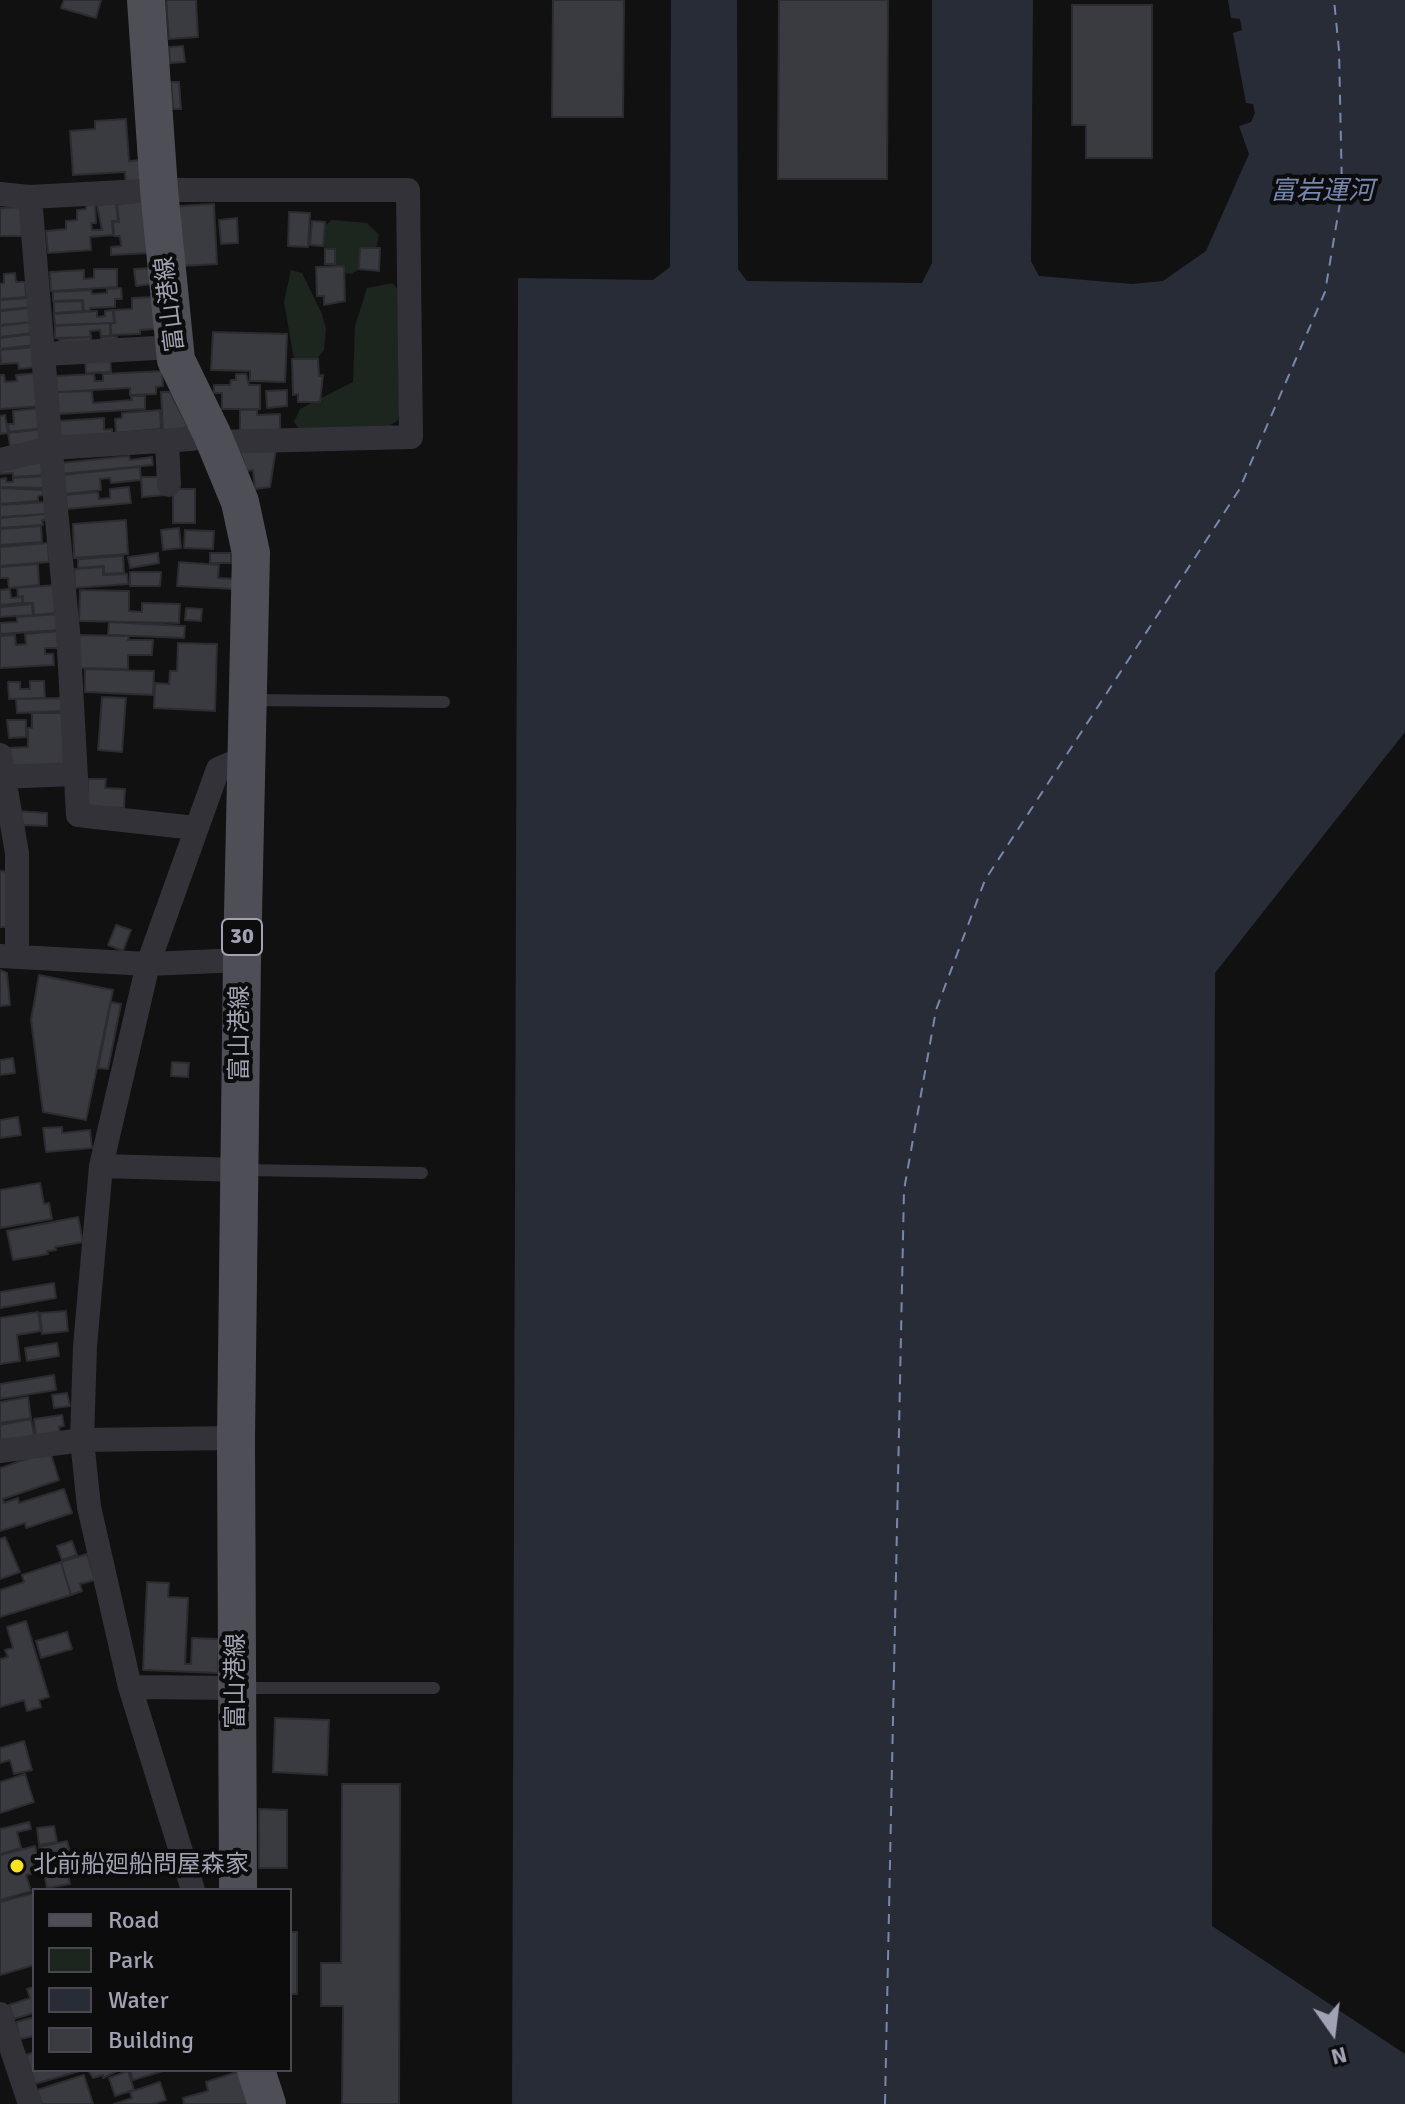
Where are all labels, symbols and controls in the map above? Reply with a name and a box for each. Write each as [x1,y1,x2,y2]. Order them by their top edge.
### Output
water label: 富岩運河 [1270,176,1374,208]
street label: 富山港線 [151,255,191,353]
road number: 30 [222,919,262,955]
street label: 富山港線 [227,985,255,1081]
street label: 富山港線 [223,1633,251,1729]
place label: 北前船廻船問屋森家 [33,1852,249,1880]
marker: 北前船廻船問屋森家 [8,1857,26,1875]
legend [32,1888,292,2072]
text: Road [108,1905,159,1935]
text: Park [108,1945,154,1975]
text: Water [108,1985,168,2015]
north arrow [1293,1992,1373,2072]
text: Building [108,2025,194,2055]
text: N [1328,2041,1350,2071]

